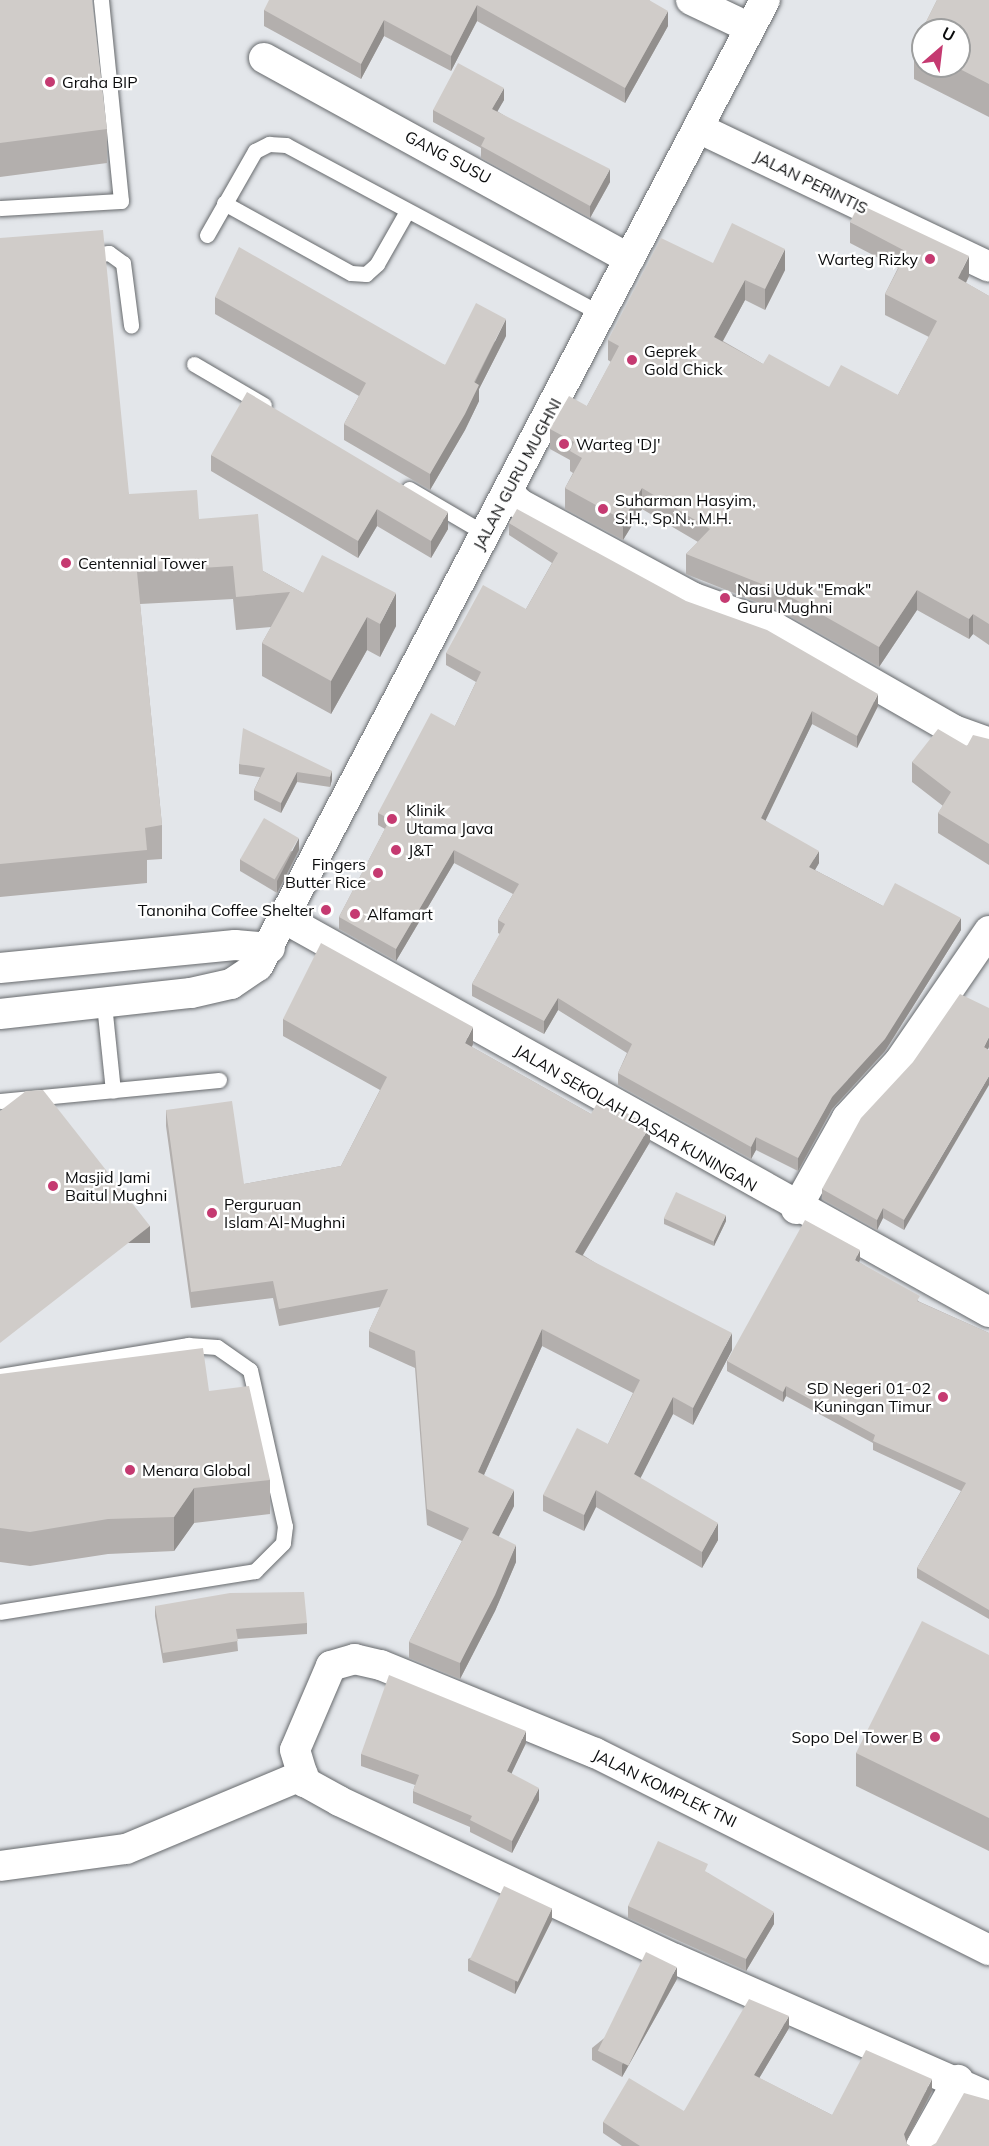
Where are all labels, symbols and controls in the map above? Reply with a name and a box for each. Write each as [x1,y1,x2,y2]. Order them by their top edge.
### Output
north arrow [911,18,971,78]
text: U [939,22,958,45]
place label: Graha BIP [62,72,138,92]
marker: Graha BIP [43,75,57,89]
street label: GANG SUSU [402,126,494,188]
street label: JALAN PERINTIS [751,146,871,218]
place label: Warteg Rizky [818,249,918,269]
marker: Warteg Rizky [923,252,937,266]
place label: Geprek Gold Chick [644,341,723,379]
marker: Geprek Gold Chick [625,353,639,367]
street label: JALAN GURU MUGHNI [469,395,565,553]
place label: Warteg 'DJ' [576,434,661,454]
marker: Warteg 'DJ' [557,437,571,451]
place label: Suharman Hasyim, S.H., Sp.N., M.H. [615,490,756,528]
marker: Suharman Hasyim, S.H., Sp.N., M.H. [596,502,610,516]
place label: Centennial Tower [78,553,207,573]
marker: Centennial Tower [59,556,73,570]
place label: Nasi Uduk "Emak" Guru Mughni [737,579,871,617]
marker: Nasi Uduk "Emak" Guru Mughni [718,591,732,605]
place label: Klinik Utama Java [406,800,493,838]
marker: Klinik Utama Java [383,810,401,828]
place label: J&T [408,840,433,860]
marker: J&T [389,843,403,857]
place label: Fingers Butter Rice [285,854,366,892]
marker: Fingers Butter Rice [371,866,385,880]
place label: Tanoniha Coffee Shelter [138,900,314,920]
marker: Tanoniha Coffee Shelter [319,903,333,917]
place label: Alfamart [367,904,433,924]
marker: Alfamart [348,907,362,921]
street label: JALAN SEKOLAH DASAR KUNINGAN [511,1040,761,1196]
place label: Masjid Jami Baitul Mughni [65,1167,167,1205]
marker: Masjid Jami Baitul Mughni [46,1179,60,1193]
place label: Perguruan Islam Al-Mughni [224,1194,345,1232]
marker: Perguruan Islam Al-Mughni [205,1206,219,1220]
place label: SD Negeri 01-02 Kuningan Timur [807,1378,931,1416]
marker: SD Negeri 01-02 Kuningan Timur [936,1390,950,1404]
place label: Menara Global [142,1460,251,1480]
marker: Menara Global [123,1463,137,1477]
place label: Sopo Del Tower B [792,1727,923,1747]
marker: Sopo Del Tower B [928,1730,942,1744]
street label: JALAN KOMPLEK TNI [590,1745,740,1831]

